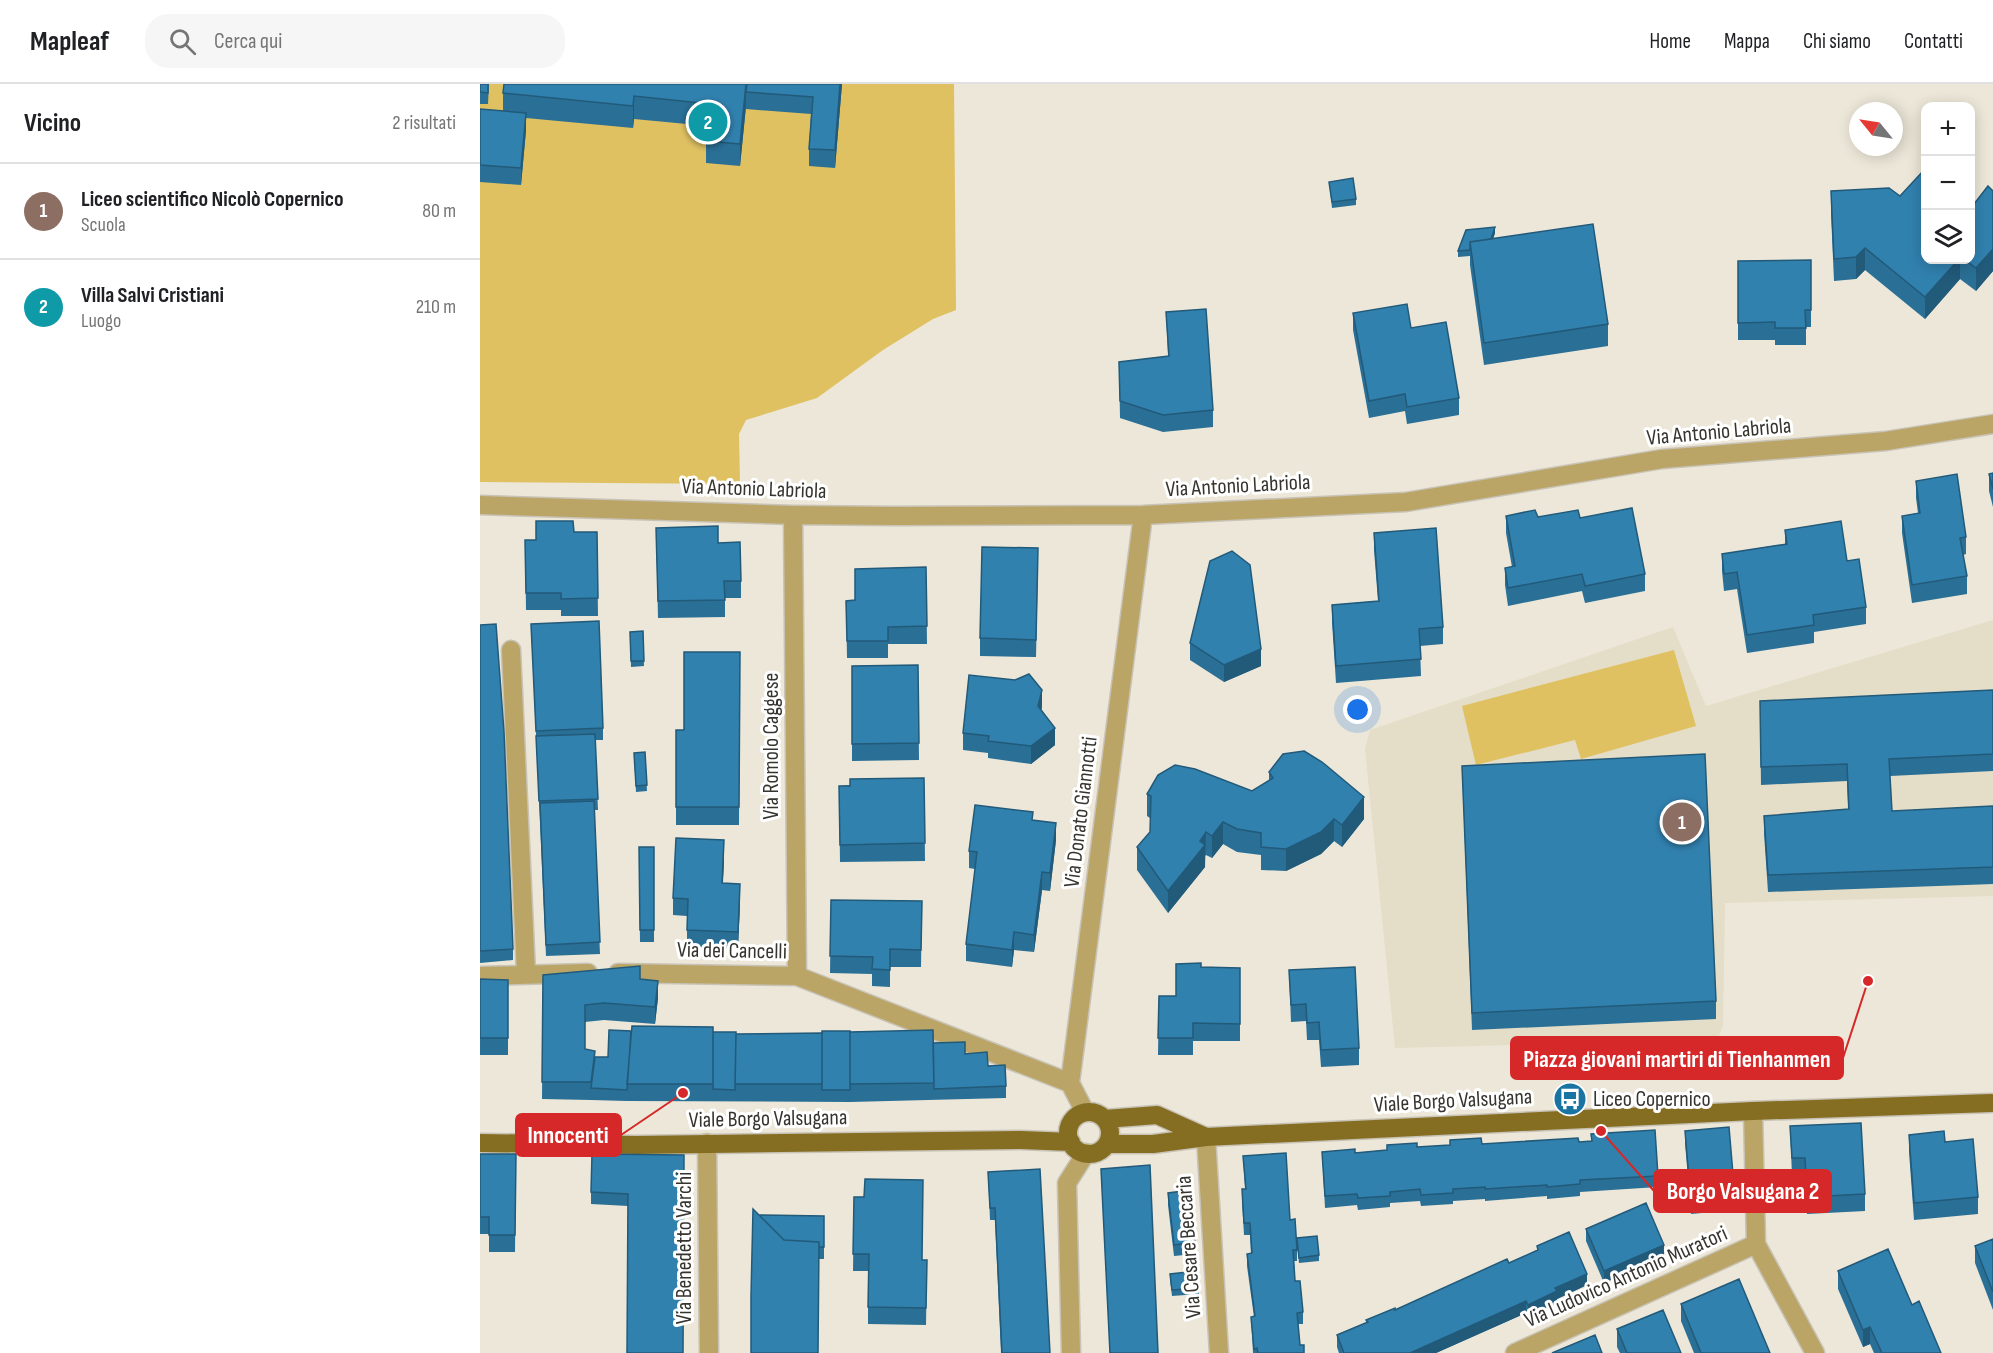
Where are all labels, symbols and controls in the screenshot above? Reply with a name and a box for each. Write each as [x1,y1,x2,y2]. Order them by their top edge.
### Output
search box [145,14,565,68]
text: Mapleaf [30,25,109,58]
icon: search [166,25,199,58]
text: Cerca qui [214,28,282,55]
text: Home [1650,29,1691,54]
text: Mappa [1724,29,1770,54]
text: Chi siamo [1803,29,1871,54]
text: Contatti [1904,29,1963,54]
pin: 2 [688,99,728,144]
north arrow [1849,102,1903,156]
map controls [1921,102,1975,264]
button: + [1921,102,1975,156]
text: Vicino [24,108,81,139]
text: 2 risultati [392,111,456,135]
button: − [1921,156,1975,210]
text: Liceo scientifico Nicolò Copernico [81,186,344,213]
text: 1 [40,199,47,223]
text: 80 m [422,199,456,223]
button: layers [1921,210,1975,264]
text: Scuola [81,213,126,237]
text: Villa Salvi Cristiani [81,282,224,309]
text: 2 [39,295,48,319]
text: 210 m [416,295,456,319]
text: Luogo [81,309,121,333]
street label: Via Antonio Labriola [1646,412,1792,452]
street label: Via Antonio Labriola [1165,469,1311,503]
street label: Via Antonio Labriola [681,473,827,505]
street label: Via Romolo Caggese [758,673,785,819]
your location [1343,695,1372,724]
street label: Via Donato Giannotti [1058,735,1104,889]
pin: 1 [1662,800,1702,844]
street label: Via dei Cancelli [677,937,787,965]
callout: Piazza giovani martiri di Tienhanmen [1511,1037,1843,1079]
text: Piazza giovani martiri di Tienhanmen [1523,1045,1831,1074]
bus stop icon: Liceo Copernico [1552,1081,1588,1117]
street label: Viale Borgo Valsugana [1373,1083,1533,1119]
place label: Liceo Copernico [1593,1086,1711,1113]
street label: Viale Borgo Valsugana [688,1104,848,1134]
callout: Innocenti [516,1114,621,1156]
text: Innocenti [527,1121,609,1150]
callout: Borgo Valsugana 2 [1654,1170,1831,1212]
street label: Via Benedetto Varchi [671,1172,698,1324]
street label: Via Cesare Beccaria [1171,1175,1207,1319]
text: Borgo Valsugana 2 [1667,1177,1819,1206]
street label: Via Ludovico Antonio Muratori [1520,1220,1732,1334]

